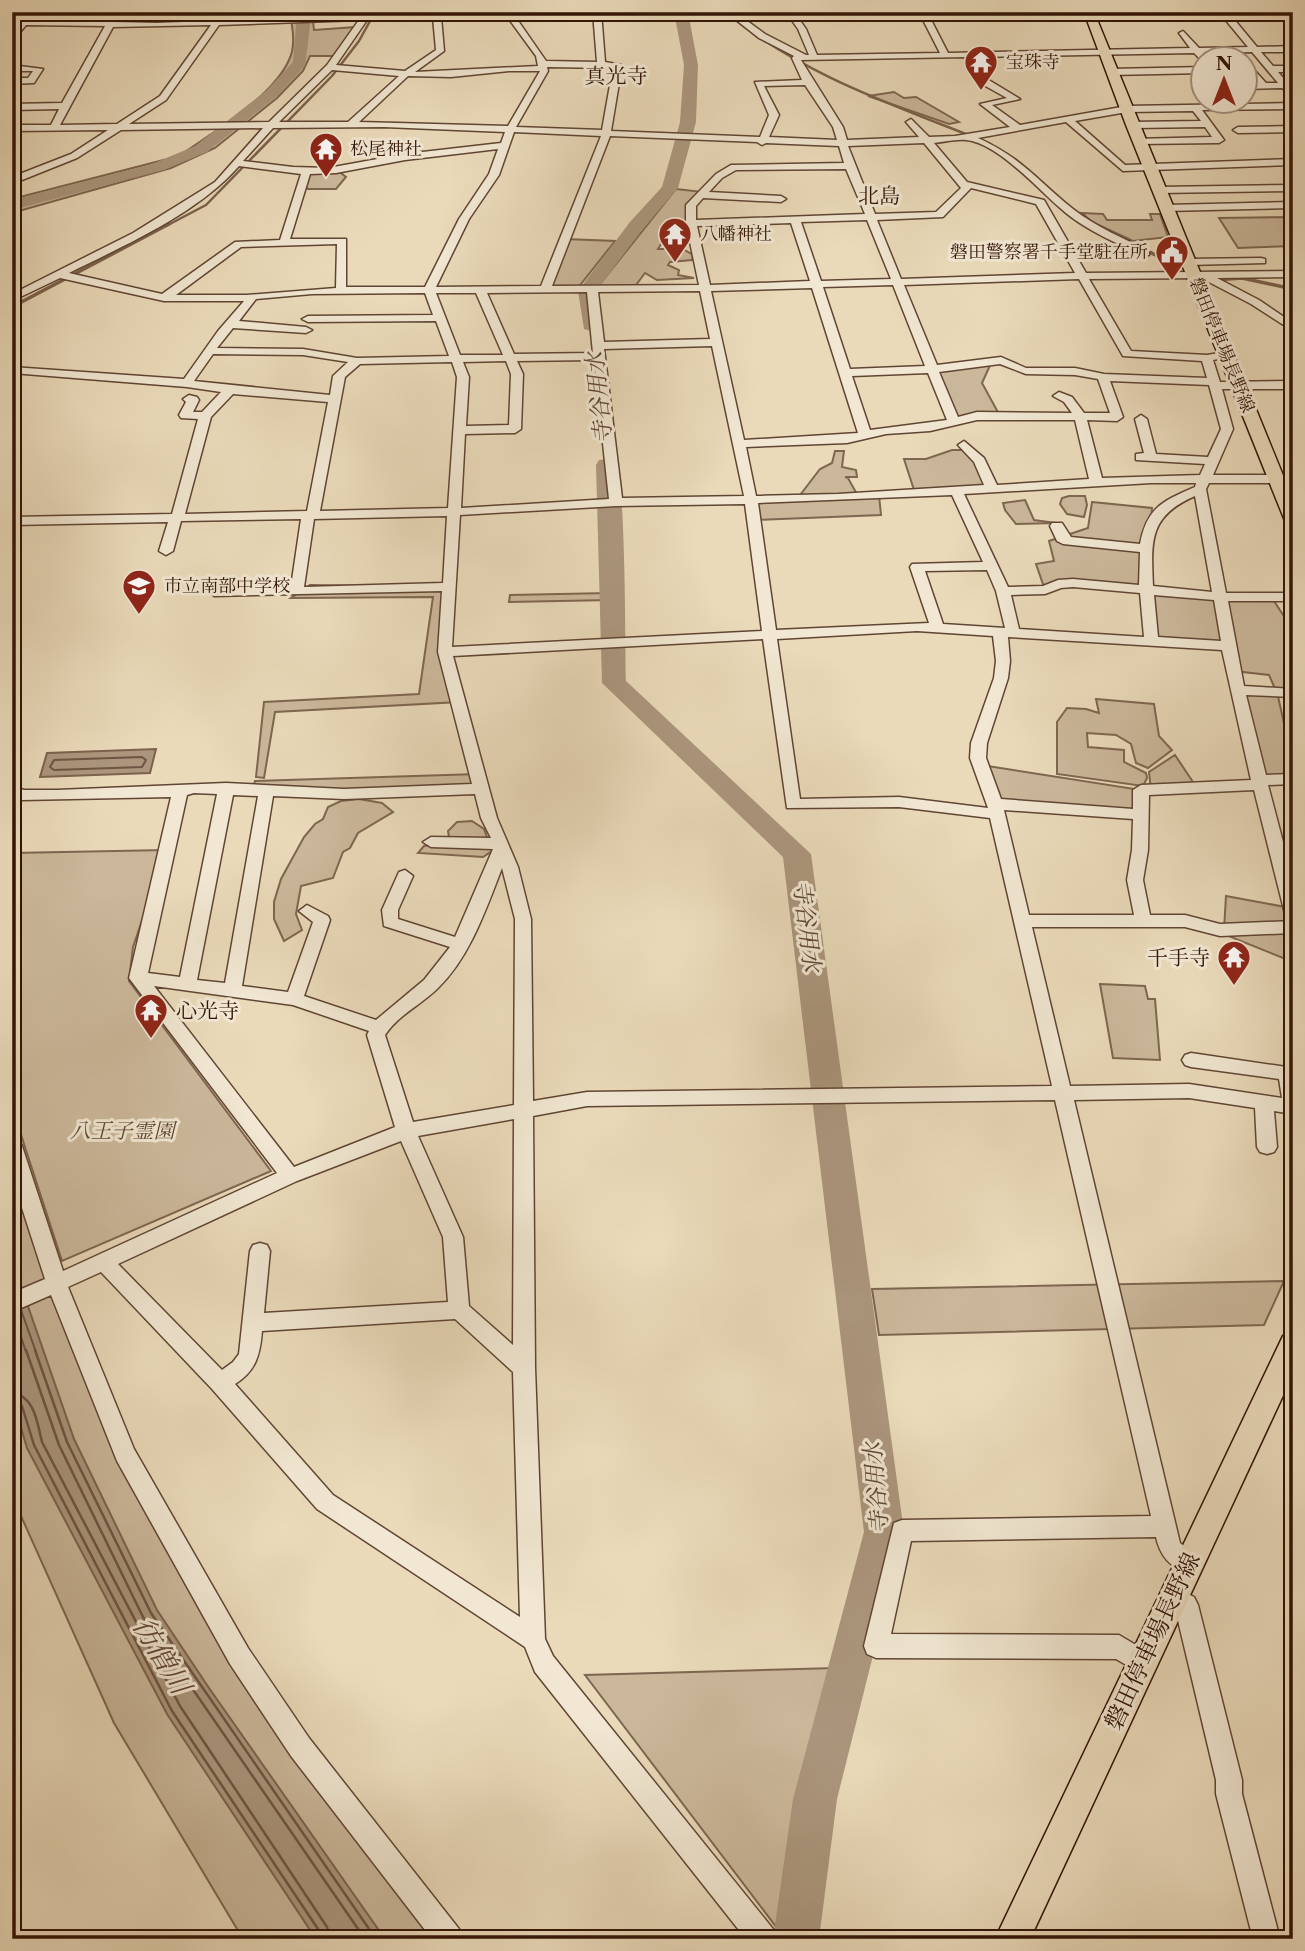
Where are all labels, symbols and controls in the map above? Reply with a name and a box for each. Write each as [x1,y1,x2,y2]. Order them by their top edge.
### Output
temple icon: 宝珠寺 [962,43,1000,92]
north arrow [1190,46,1260,116]
place label: 宝珠寺 [1006,51,1060,73]
text: N [1216,52,1232,75]
district label: 真光寺 [585,63,648,88]
temple icon: 松尾神社 [307,130,345,179]
place label: 松尾神社 [350,138,422,160]
district label: 北島 [858,183,900,208]
temple icon: 八幡神社 [656,215,694,264]
place label: 八幡神社 [700,223,772,245]
public building icon: 磐田警察署千手堂駐在所 [1153,233,1191,282]
place label: 磐田警察署千手堂駐在所 [950,241,1148,263]
street label: 磐田停車場長野線 [1185,274,1259,416]
water label: 寺谷用水 [580,349,618,445]
school or university icon: 市立南部中学校 [120,567,158,616]
place label: 市立南部中学校 [164,575,290,597]
water label: 寺谷用水 [787,879,827,975]
temple icon: 千手寺 [1215,938,1253,987]
place label: 千手寺 [1147,945,1210,970]
temple icon: 心光寺 [132,991,170,1040]
place label: 心光寺 [176,998,239,1023]
park label: 八王子霊園 [70,1118,177,1143]
water label: 寺谷用水 [858,1439,894,1535]
street label: 磐田停車場長野線 [1098,1548,1206,1734]
water label: 彷僧川 [126,1610,200,1702]

